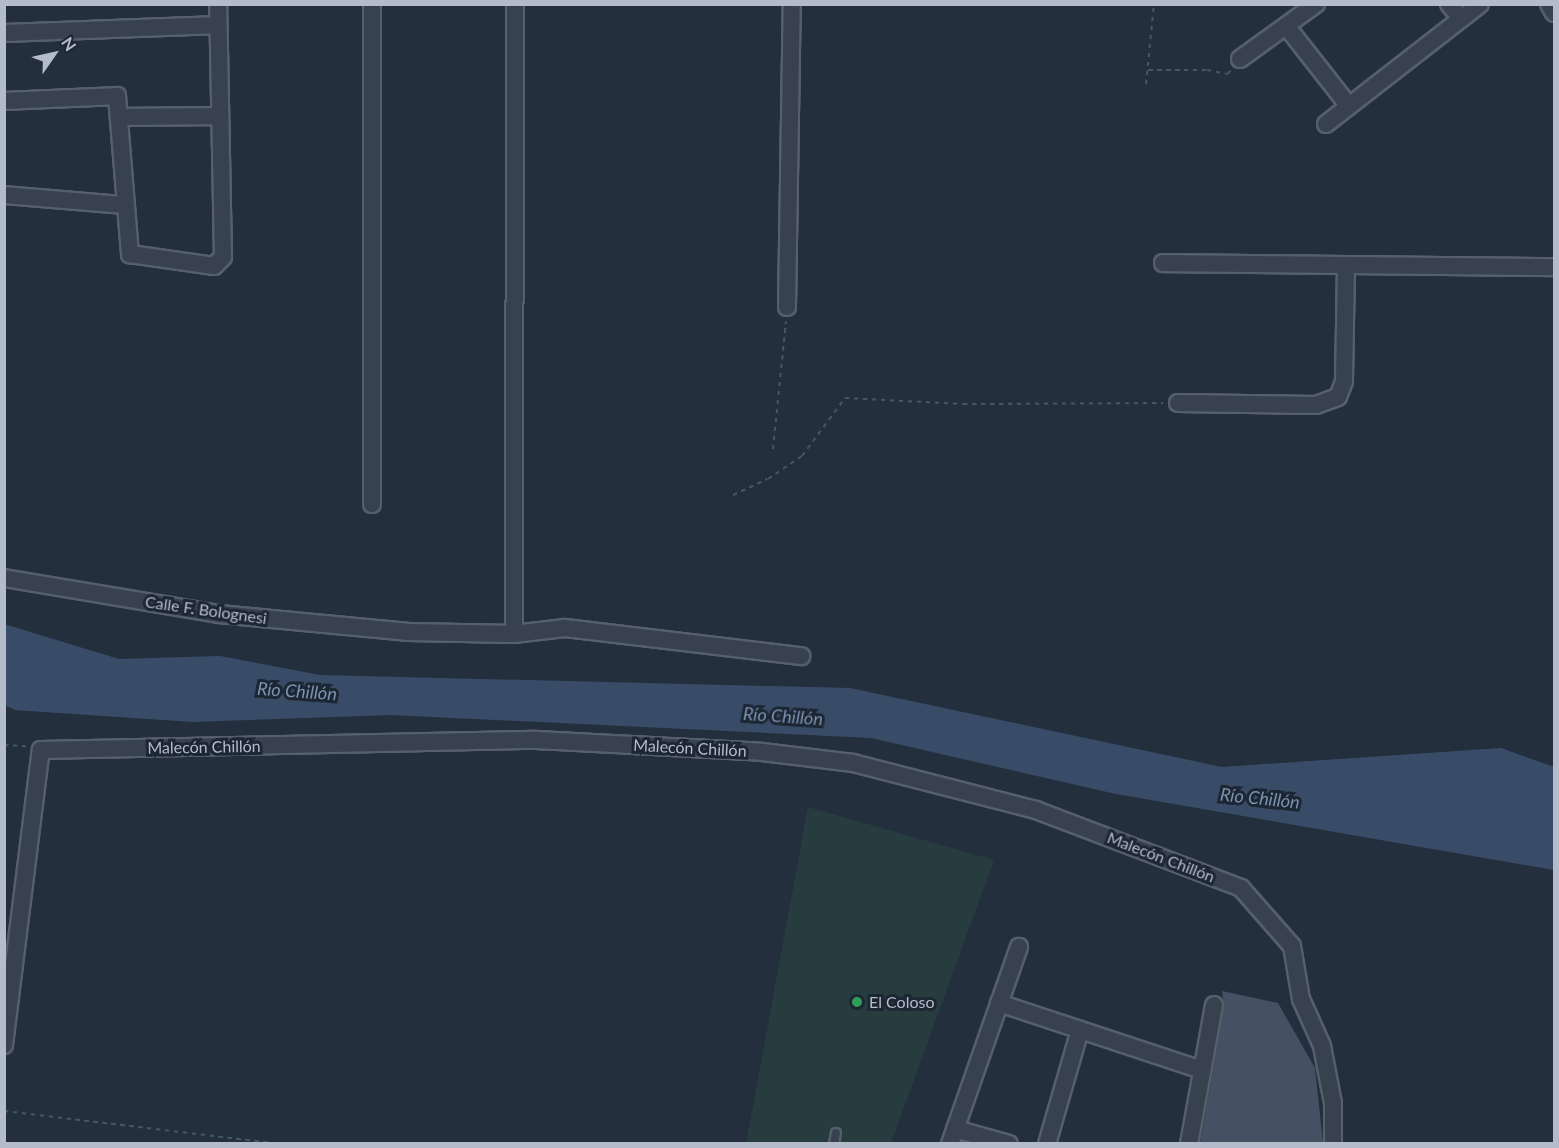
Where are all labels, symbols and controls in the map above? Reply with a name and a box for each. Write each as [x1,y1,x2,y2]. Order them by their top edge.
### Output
north arrow [24,24,84,84]
text: N [58,33,81,54]
street label: Calle F. Bolognesi [144,592,268,628]
water label: Río Chillón [256,677,338,705]
water label: Río Chillón [742,702,824,730]
street label: Malecón Chillón [633,735,747,761]
street label: Malecón Chillón [147,736,261,758]
water label: Río Chillón [1219,783,1301,813]
street label: Malecón Chillón [1105,828,1217,886]
place label: El Coloso [869,992,934,1012]
marker: El Coloso [850,995,864,1009]

